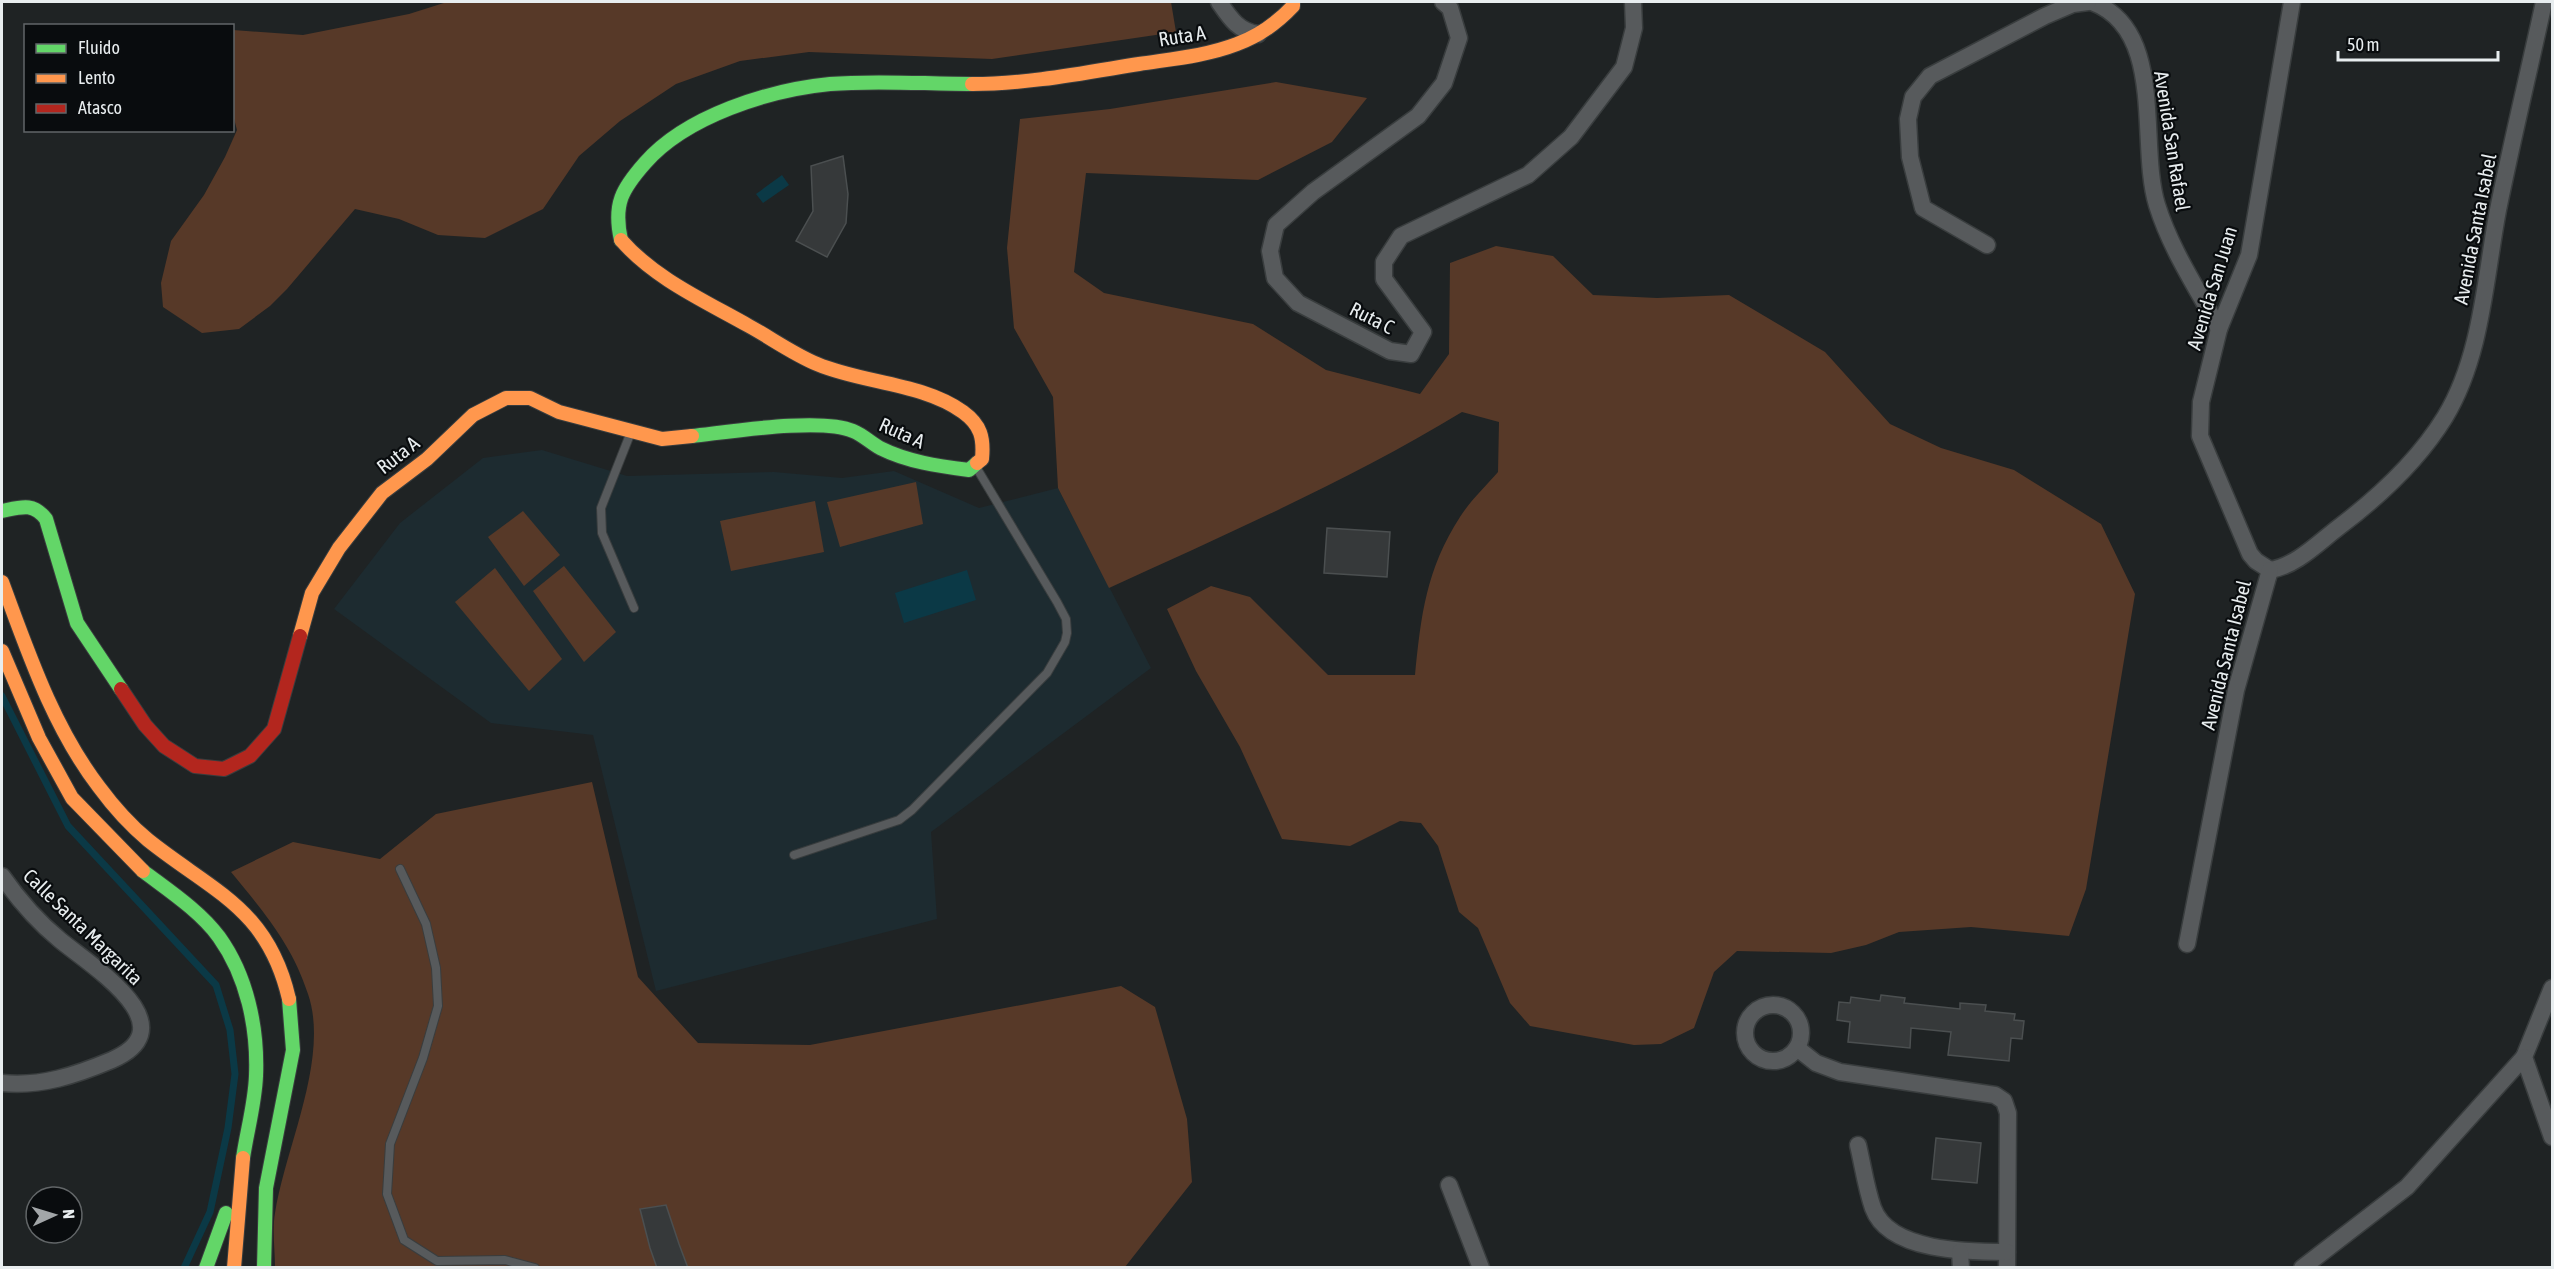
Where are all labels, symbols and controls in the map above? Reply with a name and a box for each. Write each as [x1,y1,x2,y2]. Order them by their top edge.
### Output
street label: Ruta A [1157,20,1207,51]
legend [24,24,234,132]
scale bar [2338,24,2498,62]
text: 50 m [2347,34,2379,55]
text: Fluido [78,37,120,58]
text: Lento [78,67,115,88]
street label: Avenida San Rafael [2150,69,2195,213]
text: Atasco [78,97,122,118]
street label: Avenida Santa Isabel [2449,151,2501,306]
street label: Avenida San Juan [2182,223,2241,352]
street label: Ruta C [1346,297,1398,338]
street label: Ruta A [876,412,929,453]
street label: Ruta A [372,431,424,478]
street label: Avenida Santa Isabel [2196,577,2255,732]
street label: Calle Santa Margarita [19,864,148,989]
north arrow [24,1185,84,1245]
text: N [60,1209,78,1219]

